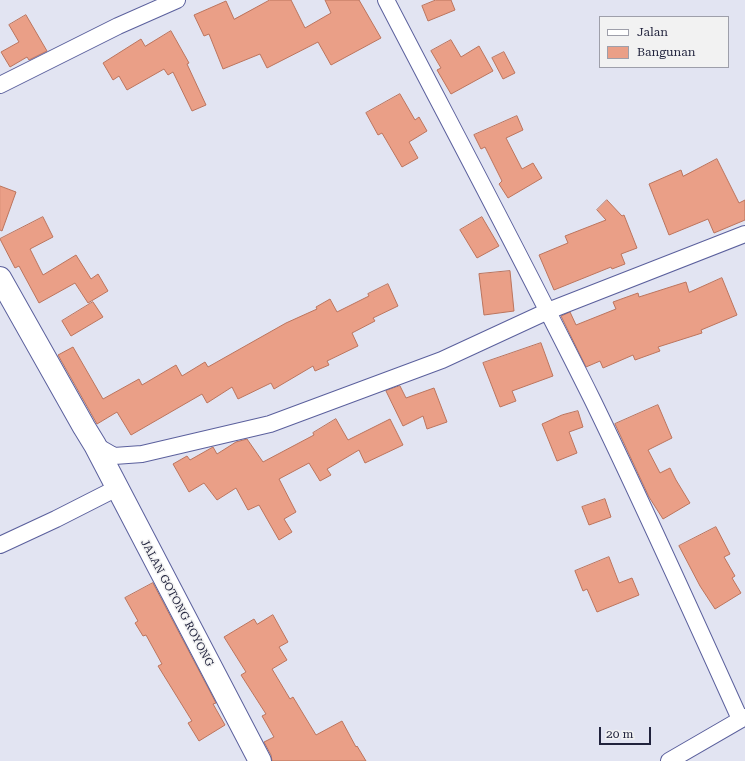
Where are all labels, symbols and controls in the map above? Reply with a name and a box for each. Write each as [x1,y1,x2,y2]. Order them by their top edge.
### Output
legend [599,16,729,68]
text: Jalan [637,25,668,39]
text: Bangunan [637,45,696,59]
street label: JALAN GOTONG ROYONG [138,537,216,669]
scale bar [601,719,653,745]
text: 20 m [606,727,633,741]

